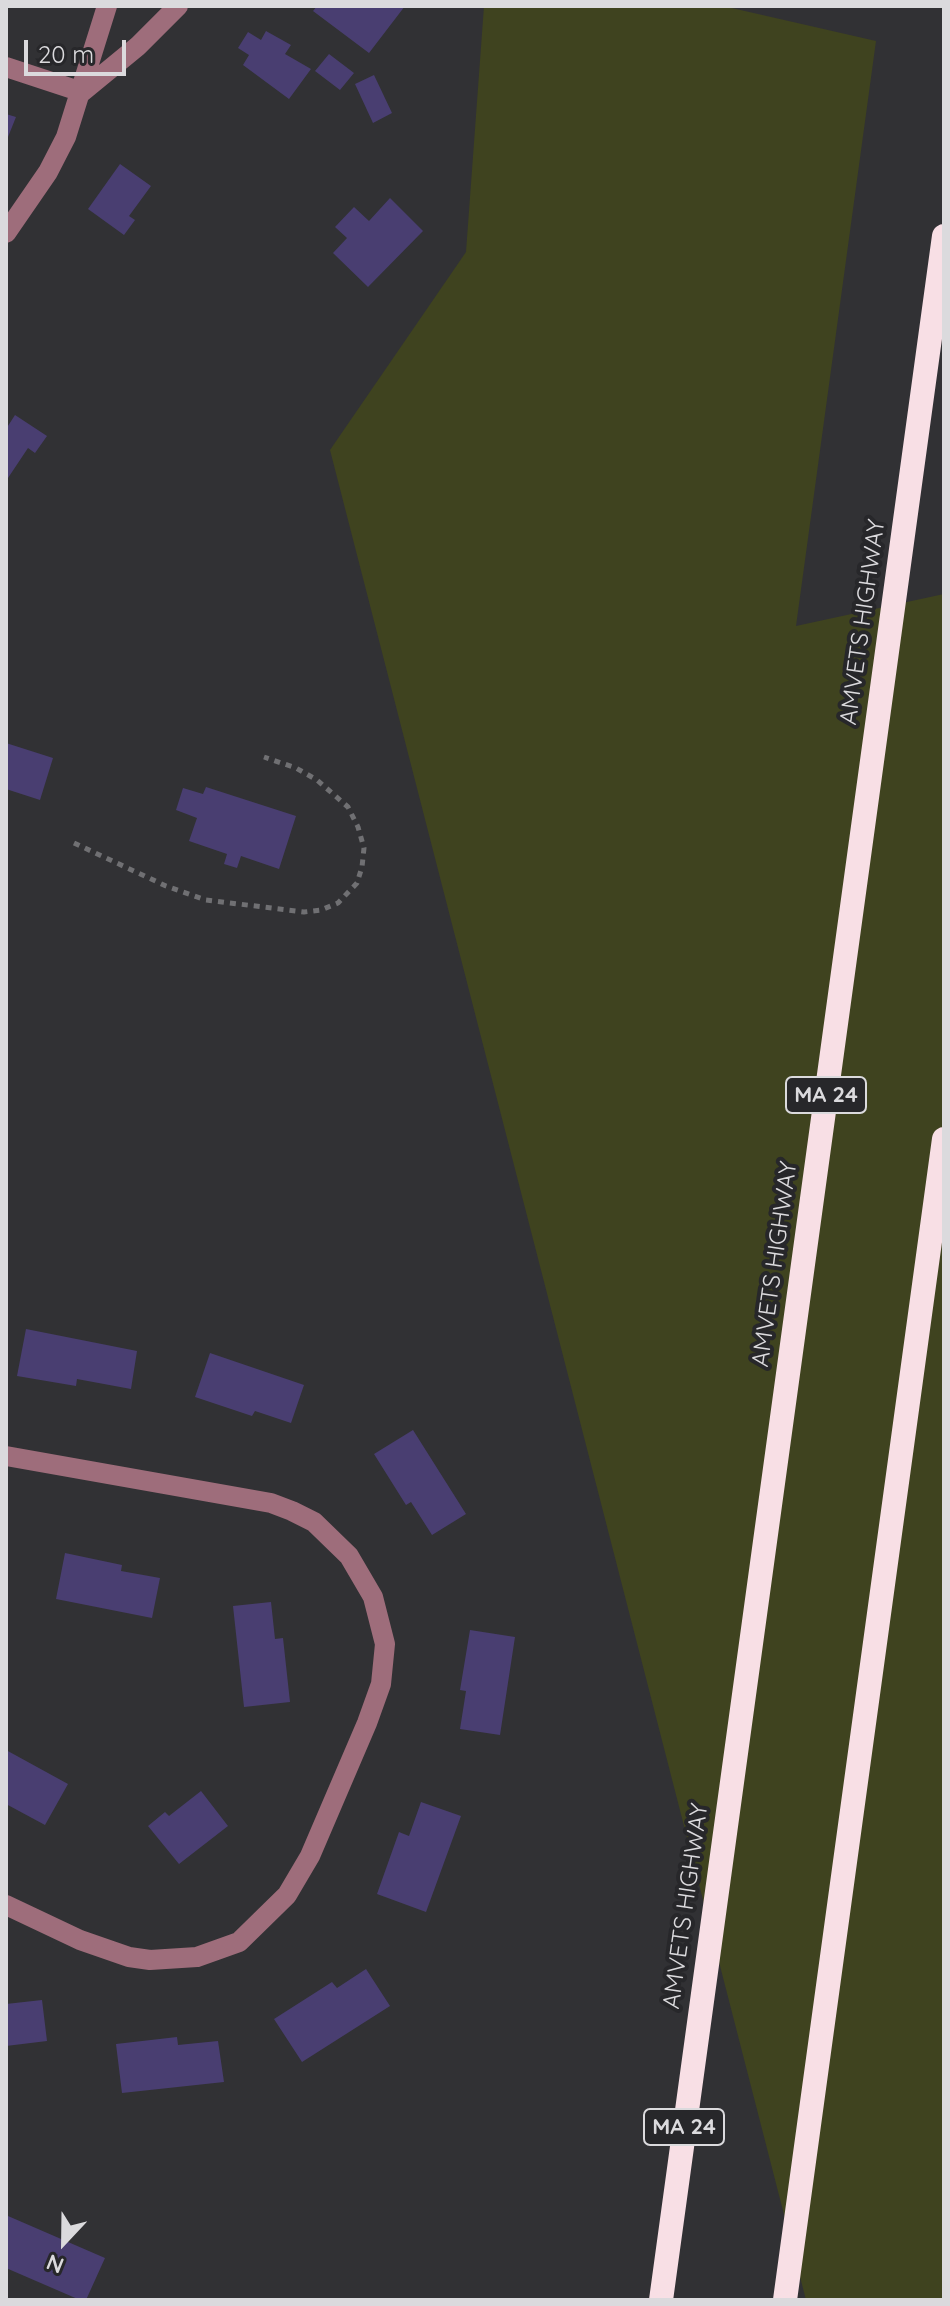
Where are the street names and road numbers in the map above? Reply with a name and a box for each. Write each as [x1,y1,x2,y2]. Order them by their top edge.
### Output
street label: AMVETS HIGHWAY [834,517,892,727]
road number: MA 24 [786,1077,866,1113]
street label: AMVETS HIGHWAY [746,1159,804,1369]
street label: AMVETS HIGHWAY [657,1801,715,2011]
road number: MA 24 [644,2109,724,2145]

